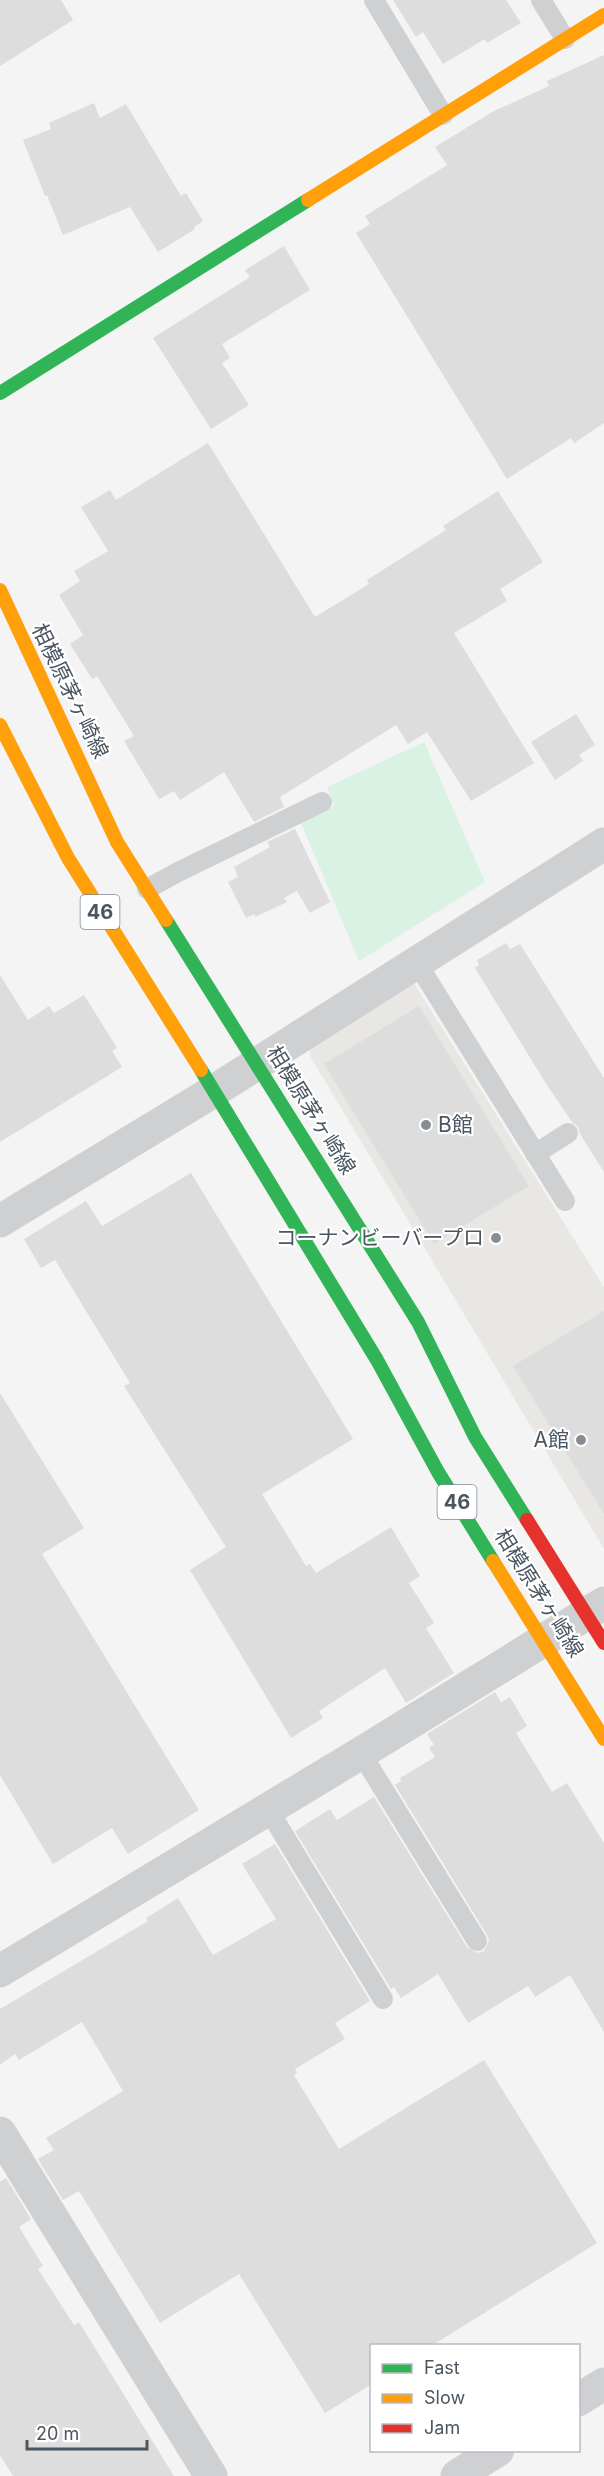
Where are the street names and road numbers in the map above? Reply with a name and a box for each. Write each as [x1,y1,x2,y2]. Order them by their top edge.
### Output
street label: 相模原茅ヶ崎線 [27,619,114,762]
road number: 46 [80,895,120,929]
street label: 相模原茅ヶ崎線 [262,1041,361,1179]
road number: 46 [438,1485,476,1519]
street label: 相模原茅ヶ崎線 [490,1524,589,1662]

